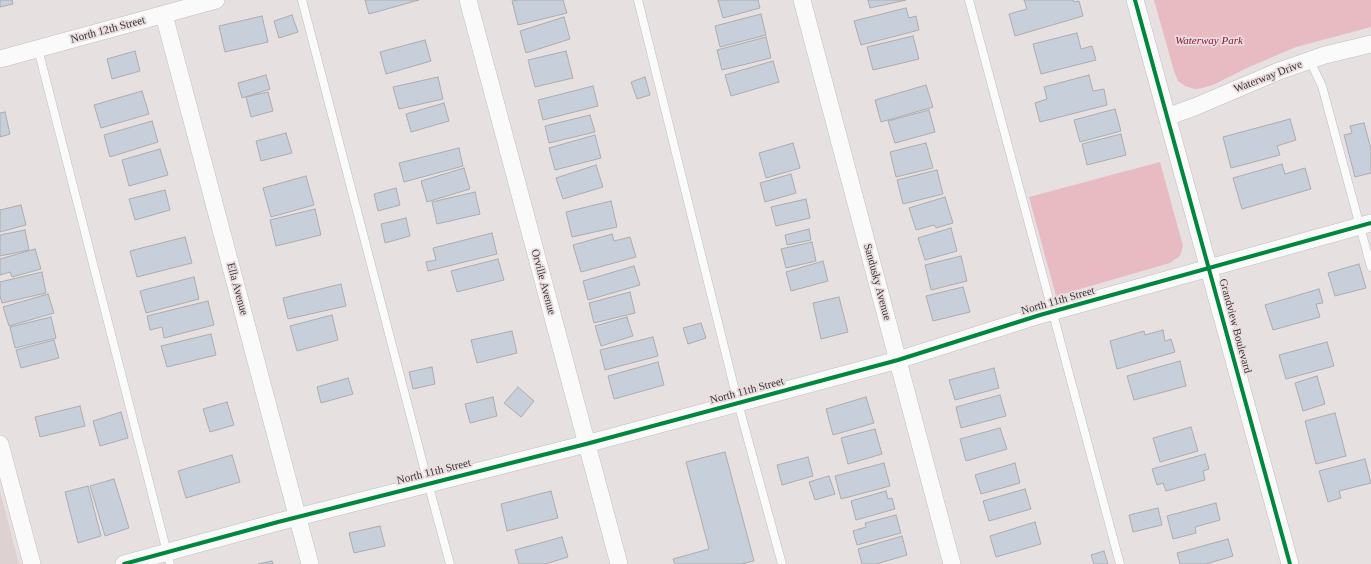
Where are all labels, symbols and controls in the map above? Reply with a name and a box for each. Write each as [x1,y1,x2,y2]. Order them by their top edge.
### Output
street label: North 12th Street [69,14,147,46]
park label: Waterway Park [1175,34,1243,48]
street label: Waterway Drive [1232,58,1304,96]
street label: Sandusky Avenue [860,242,894,322]
street label: Orville Avenue [528,248,558,316]
street label: Ella Avenue [224,261,250,317]
street label: Grandview Boulevard [1216,277,1254,375]
street label: North 11th Street [1020,284,1096,318]
street label: North 11th Street [709,375,785,407]
street label: North 11th Street [396,456,472,488]

